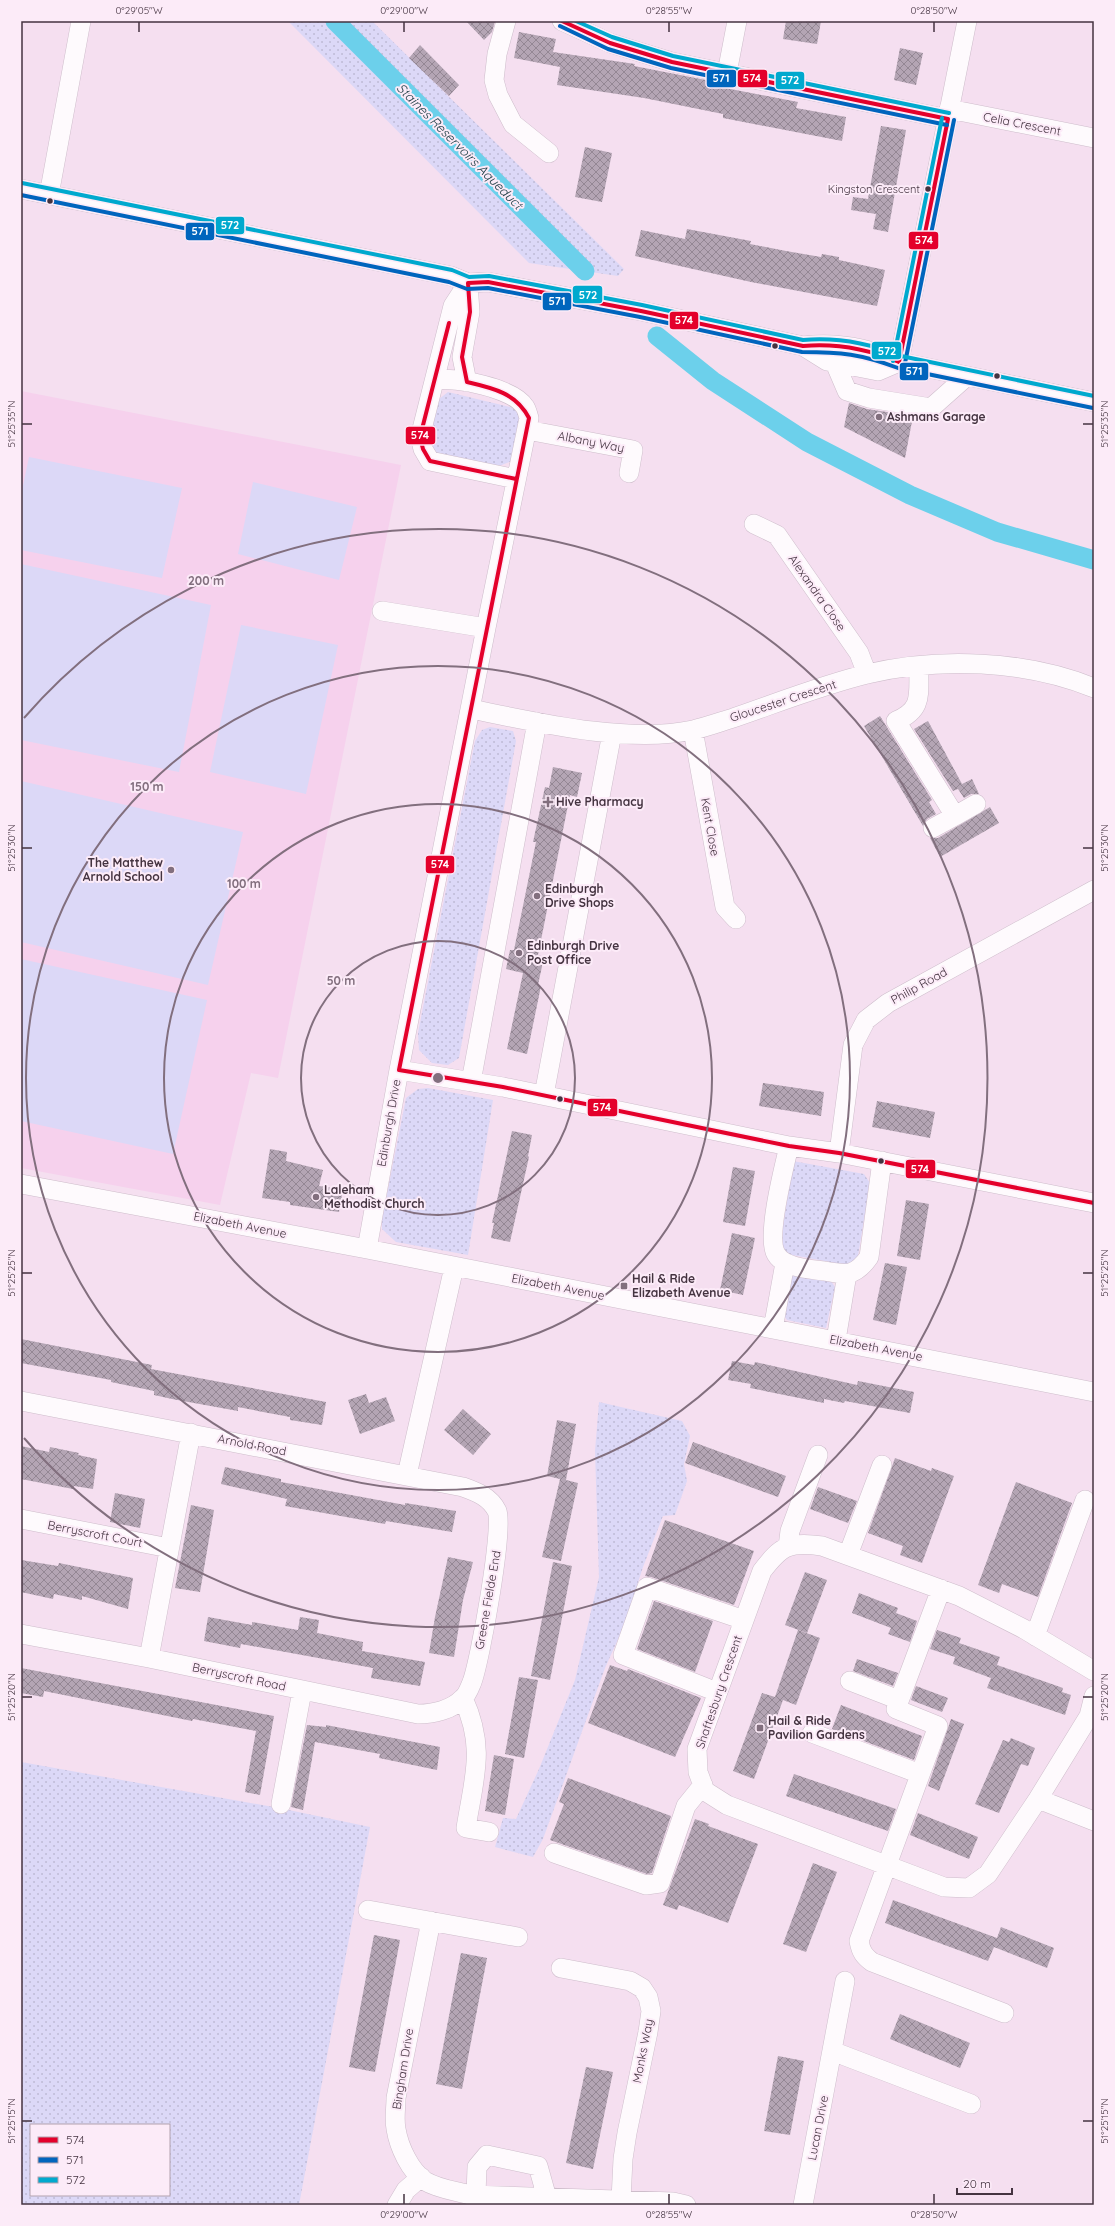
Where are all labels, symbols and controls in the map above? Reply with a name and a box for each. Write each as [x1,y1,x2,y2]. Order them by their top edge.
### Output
text: 0°29'05"W [115,4,163,17]
text: 0°29'00"W [380,4,428,17]
text: 0°28'55"W [646,4,693,17]
text: 0°28'50"W [910,4,958,17]
line badge: 571 [706,69,737,88]
line badge: 574 [737,69,768,88]
text: 571 [712,71,730,85]
text: 574 [743,71,762,85]
line badge: 572 [775,71,805,90]
text: 572 [781,73,799,87]
water label: Staines Reservoirs Aqueduct [394,80,527,213]
street label: Celia Crescent [982,109,1062,138]
place label: Kingston Crescent [828,182,920,196]
marker: Kingston Crescent [923,184,933,194]
unlabelled marker [45,196,55,206]
line badge: 572 [215,216,245,235]
text: 572 [221,218,239,232]
line badge: 571 [185,222,215,241]
text: 571 [191,224,209,238]
line badge: 574 [908,231,939,250]
text: 574 [915,233,934,247]
line badge: 572 [572,285,603,304]
text: 572 [579,288,597,302]
line badge: 571 [542,292,572,311]
text: 571 [548,294,566,308]
line badge: 574 [669,311,699,330]
text: 574 [675,313,694,327]
unlabelled marker [770,341,780,351]
line badge: 572 [871,341,902,360]
text: 572 [878,344,896,358]
line badge: 571 [899,362,929,381]
text: 571 [905,364,923,378]
unlabelled marker [992,371,1002,381]
text: 51°25'35"N [5,400,18,448]
text: 51°25'35"N [1098,400,1111,448]
place label: Ashmans Garage [887,409,986,424]
marker: Ashmans Garage [874,412,884,422]
line badge: 574 [405,426,436,445]
text: 574 [411,428,430,442]
street label: Albany Way [556,428,626,455]
street label: Alexandra Close [786,552,849,634]
text: 200 m [188,573,224,588]
street label: Gloucester Crescent [728,676,838,725]
text: 150 m [130,779,164,794]
place label: Hive Pharmacy [556,794,643,809]
marker: Hive Pharmacy [543,797,553,807]
street label: Kent Close [698,797,723,858]
text: 51°25'30"N [5,824,18,872]
text: 51°25'30"N [1098,824,1111,872]
place label: The Matthew Arnold School [83,855,163,884]
line badge: 574 [425,855,455,874]
text: 574 [431,857,450,871]
marker: The Matthew Arnold School [166,865,176,875]
text: 100 m [227,876,261,891]
place label: Edinburgh Drive Shops [545,881,614,910]
marker: Edinburgh Drive Shops [532,891,542,901]
place label: Edinburgh Drive Post Office [527,938,619,967]
marker: Edinburgh Drive Post Office [514,948,524,958]
street label: Philip Road [888,964,950,1007]
text: 50 m [327,973,355,988]
centre of rings [431,1071,445,1085]
street label: Edinburgh Drive [373,1078,404,1168]
unlabelled marker [555,1094,565,1104]
line badge: 574 [587,1098,618,1117]
text: 574 [593,1100,612,1114]
unlabelled marker [876,1156,886,1166]
line badge: 574 [905,1159,936,1179]
text: 574 [911,1162,930,1176]
place label: Laleham Methodist Church [324,1182,425,1211]
marker: Laleham Methodist Church [311,1192,321,1202]
street label: Elizabeth Avenue [192,1208,288,1241]
text: 51°25'25"N [5,1249,18,1297]
text: 51°25'25"N [1098,1249,1111,1297]
street label: Elizabeth Avenue [510,1270,606,1303]
place label: Hail & Ride Elizabeth Avenue [632,1271,731,1300]
marker: Hail & Ride Elizabeth Avenue [619,1281,629,1291]
street label: Elizabeth Avenue [828,1331,924,1364]
street label: Arnold Road [217,1431,288,1459]
street label: Berryscroft Court [46,1517,144,1550]
street label: Greene Fielde End [471,1549,504,1651]
street label: Shaftesbury Crescent [692,1633,745,1751]
street label: Berryscroft Road [191,1659,287,1694]
text: 51°25'20"N [5,1673,18,1721]
text: 51°25'20"N [1098,1673,1111,1721]
place label: Hail & Ride Pavilion Gardens [768,1713,865,1742]
marker: Hail & Ride Pavilion Gardens [755,1723,765,1733]
street label: Monks Way [629,2018,656,2084]
street label: Bingham Drive [389,2027,416,2111]
street label: Lucan Drive [804,2094,831,2162]
text: 51°25'15"N [5,2098,18,2144]
text: 51°25'15"N [1098,2098,1111,2144]
legend [30,2124,170,2196]
text: 574 [66,2132,85,2147]
text: 571 [66,2152,84,2167]
scale bar [957,2170,1012,2196]
text: 572 [66,2172,86,2187]
text: 20 m [963,2176,991,2191]
text: 0°29'00"W [380,2208,428,2221]
text: 0°28'55"W [646,2208,693,2221]
text: 0°28'50"W [910,2208,958,2221]

